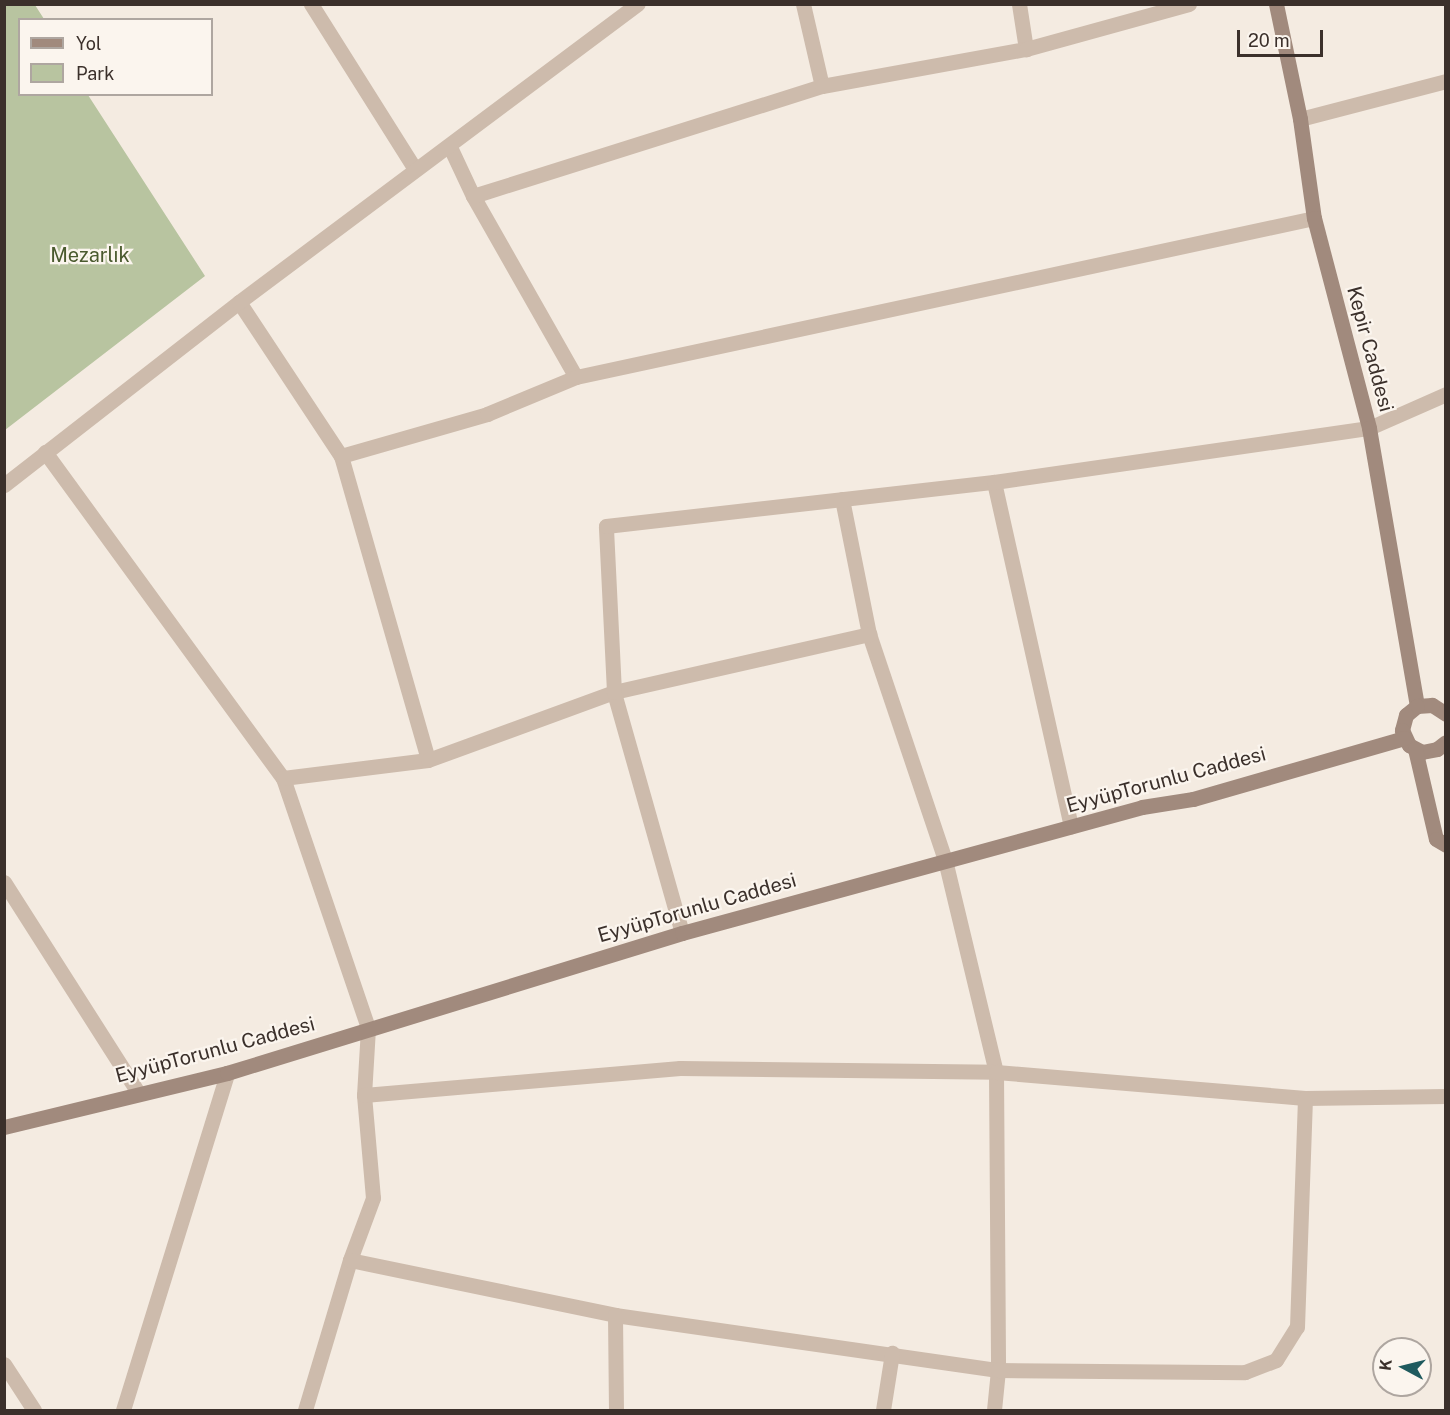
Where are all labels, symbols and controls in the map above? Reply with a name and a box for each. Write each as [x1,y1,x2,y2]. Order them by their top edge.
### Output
legend [18,18,213,96]
scale bar [1240,18,1326,56]
text: 20 m [1248,30,1290,51]
text: Yol [76,33,101,54]
text: Park [76,63,114,84]
park label: Mezarlık [50,243,130,267]
street label: Kepir Caddesi [1342,284,1398,414]
street label: EyyüpTorunlu Caddesi [1064,742,1268,818]
street label: EyyüpTorunlu Caddesi [595,868,799,948]
street label: EyyüpTorunlu Caddesi [113,1012,317,1088]
north arrow [1372,1337,1432,1397]
text: K [1375,1358,1396,1372]

